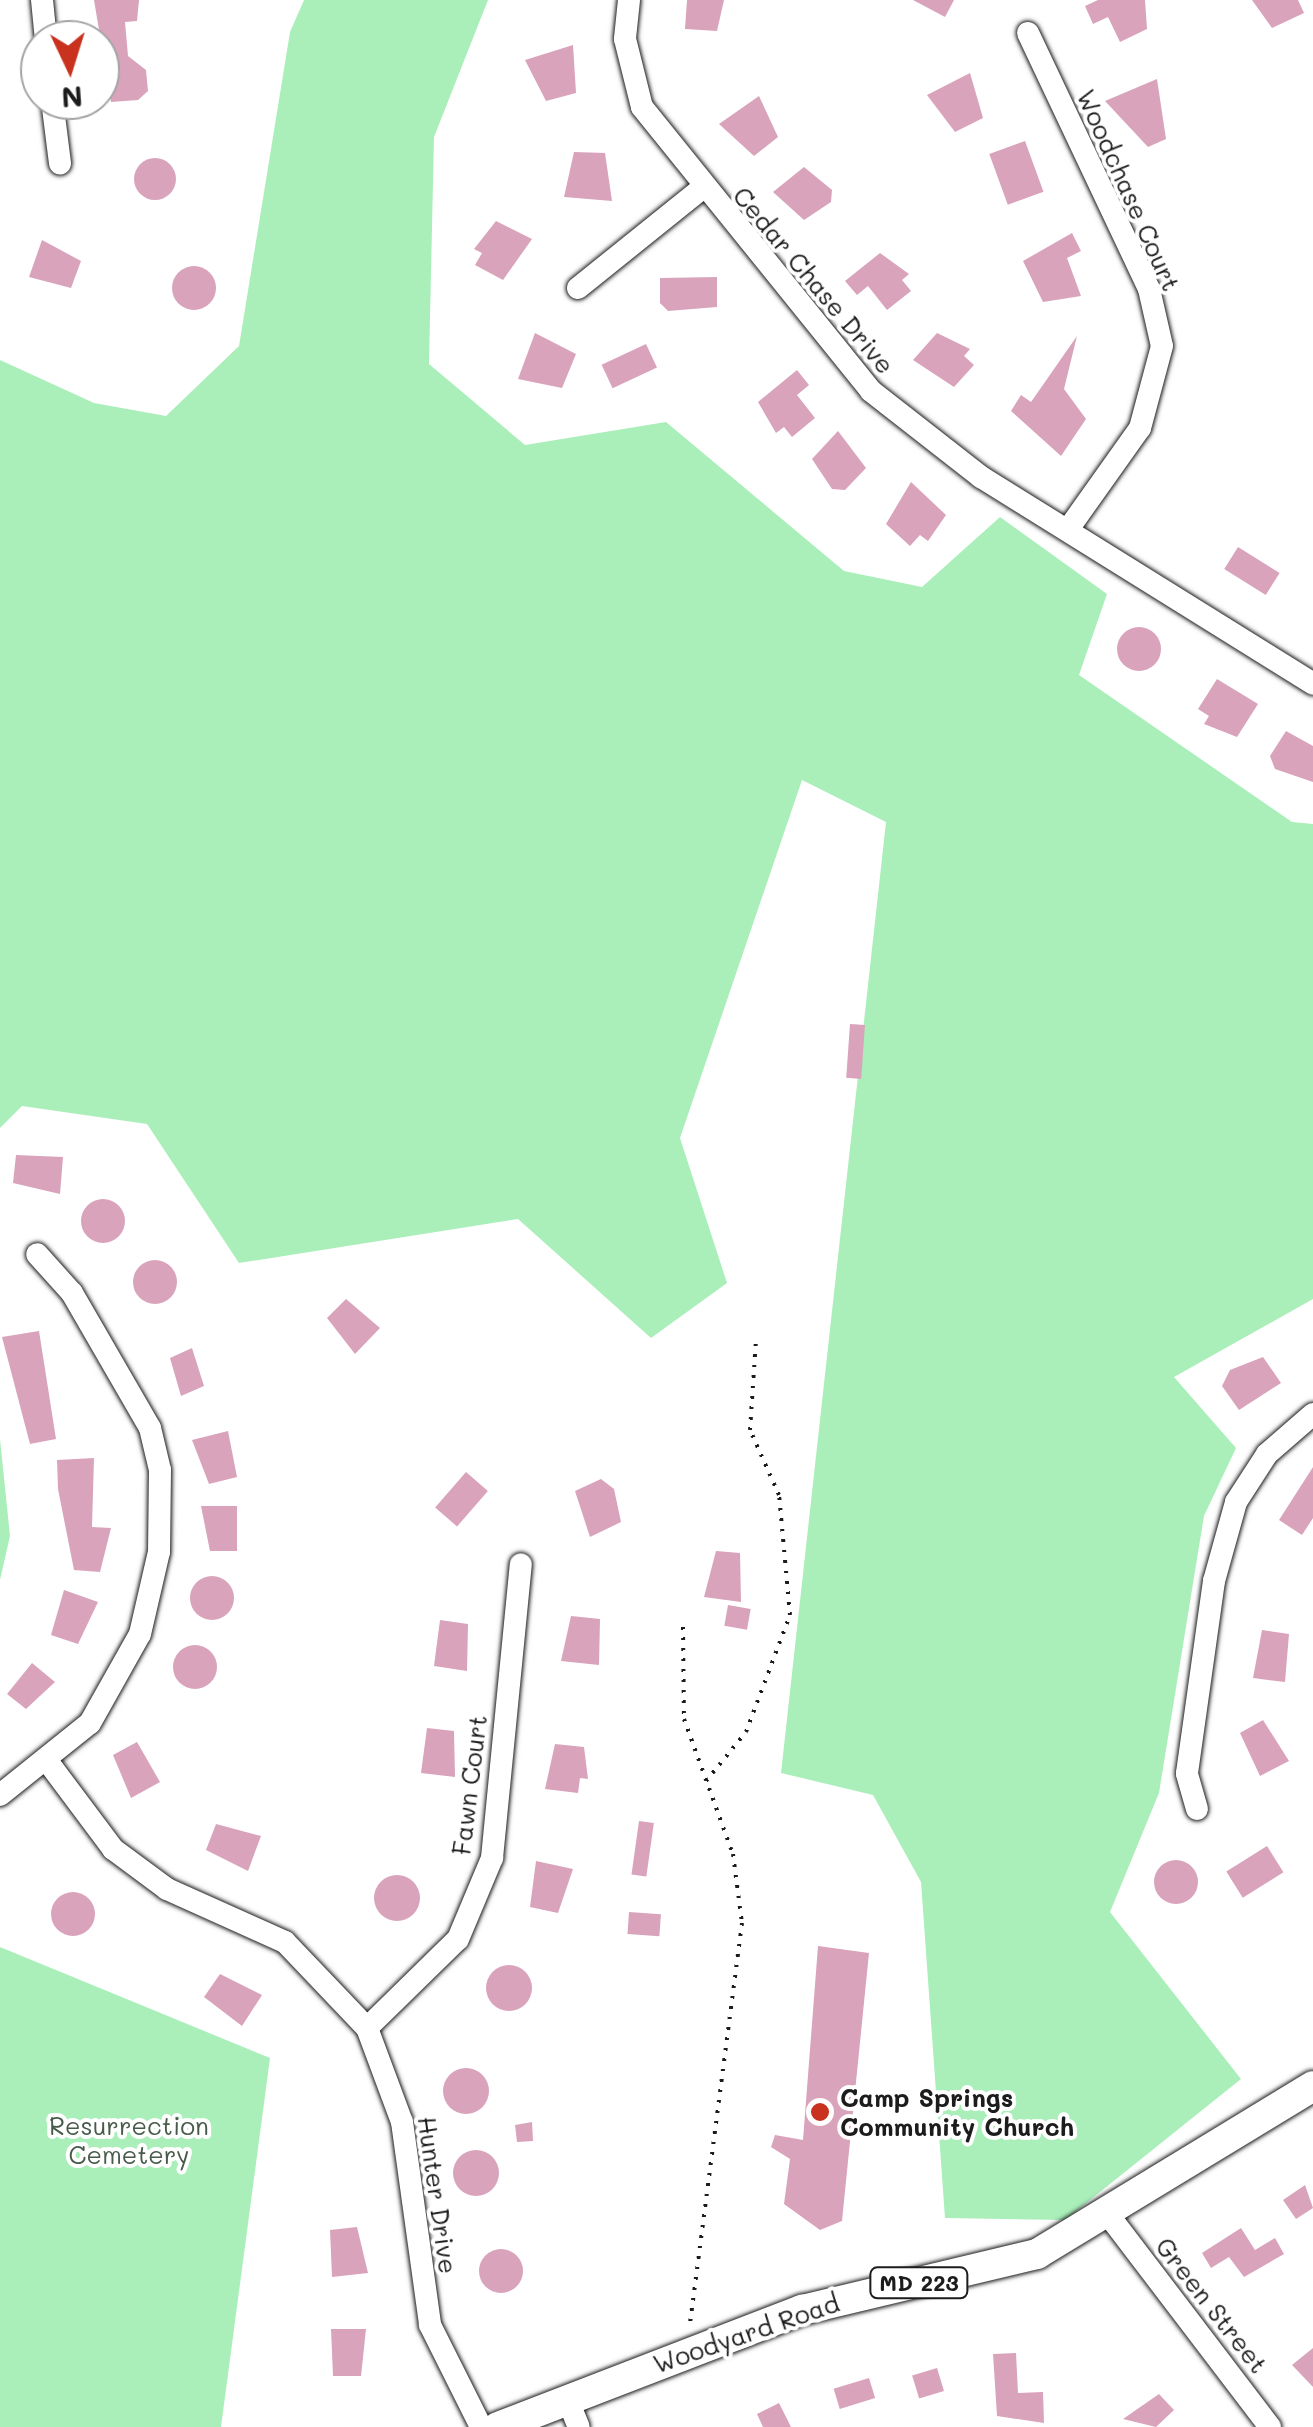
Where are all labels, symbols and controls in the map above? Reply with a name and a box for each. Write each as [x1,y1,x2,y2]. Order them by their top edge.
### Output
north arrow [20,20,120,120]
text: N [60,79,84,117]
street label: Woodchase Court [1071,85,1187,295]
street label: Cedar Chase Drive [727,181,901,379]
street label: Fawn Court [446,1713,492,1857]
place label: Camp Springs Community Church [840,2083,1074,2142]
marker: Camp Springs Community Church [809,2101,831,2123]
park label: Resurrection Cemetery [49,2111,209,2170]
street label: Hunter Drive [412,2114,464,2276]
street label: Green Street [1150,2231,1274,2379]
road number: MD 223 [869,2266,969,2300]
street label: Woodyard Road [649,2287,843,2379]

